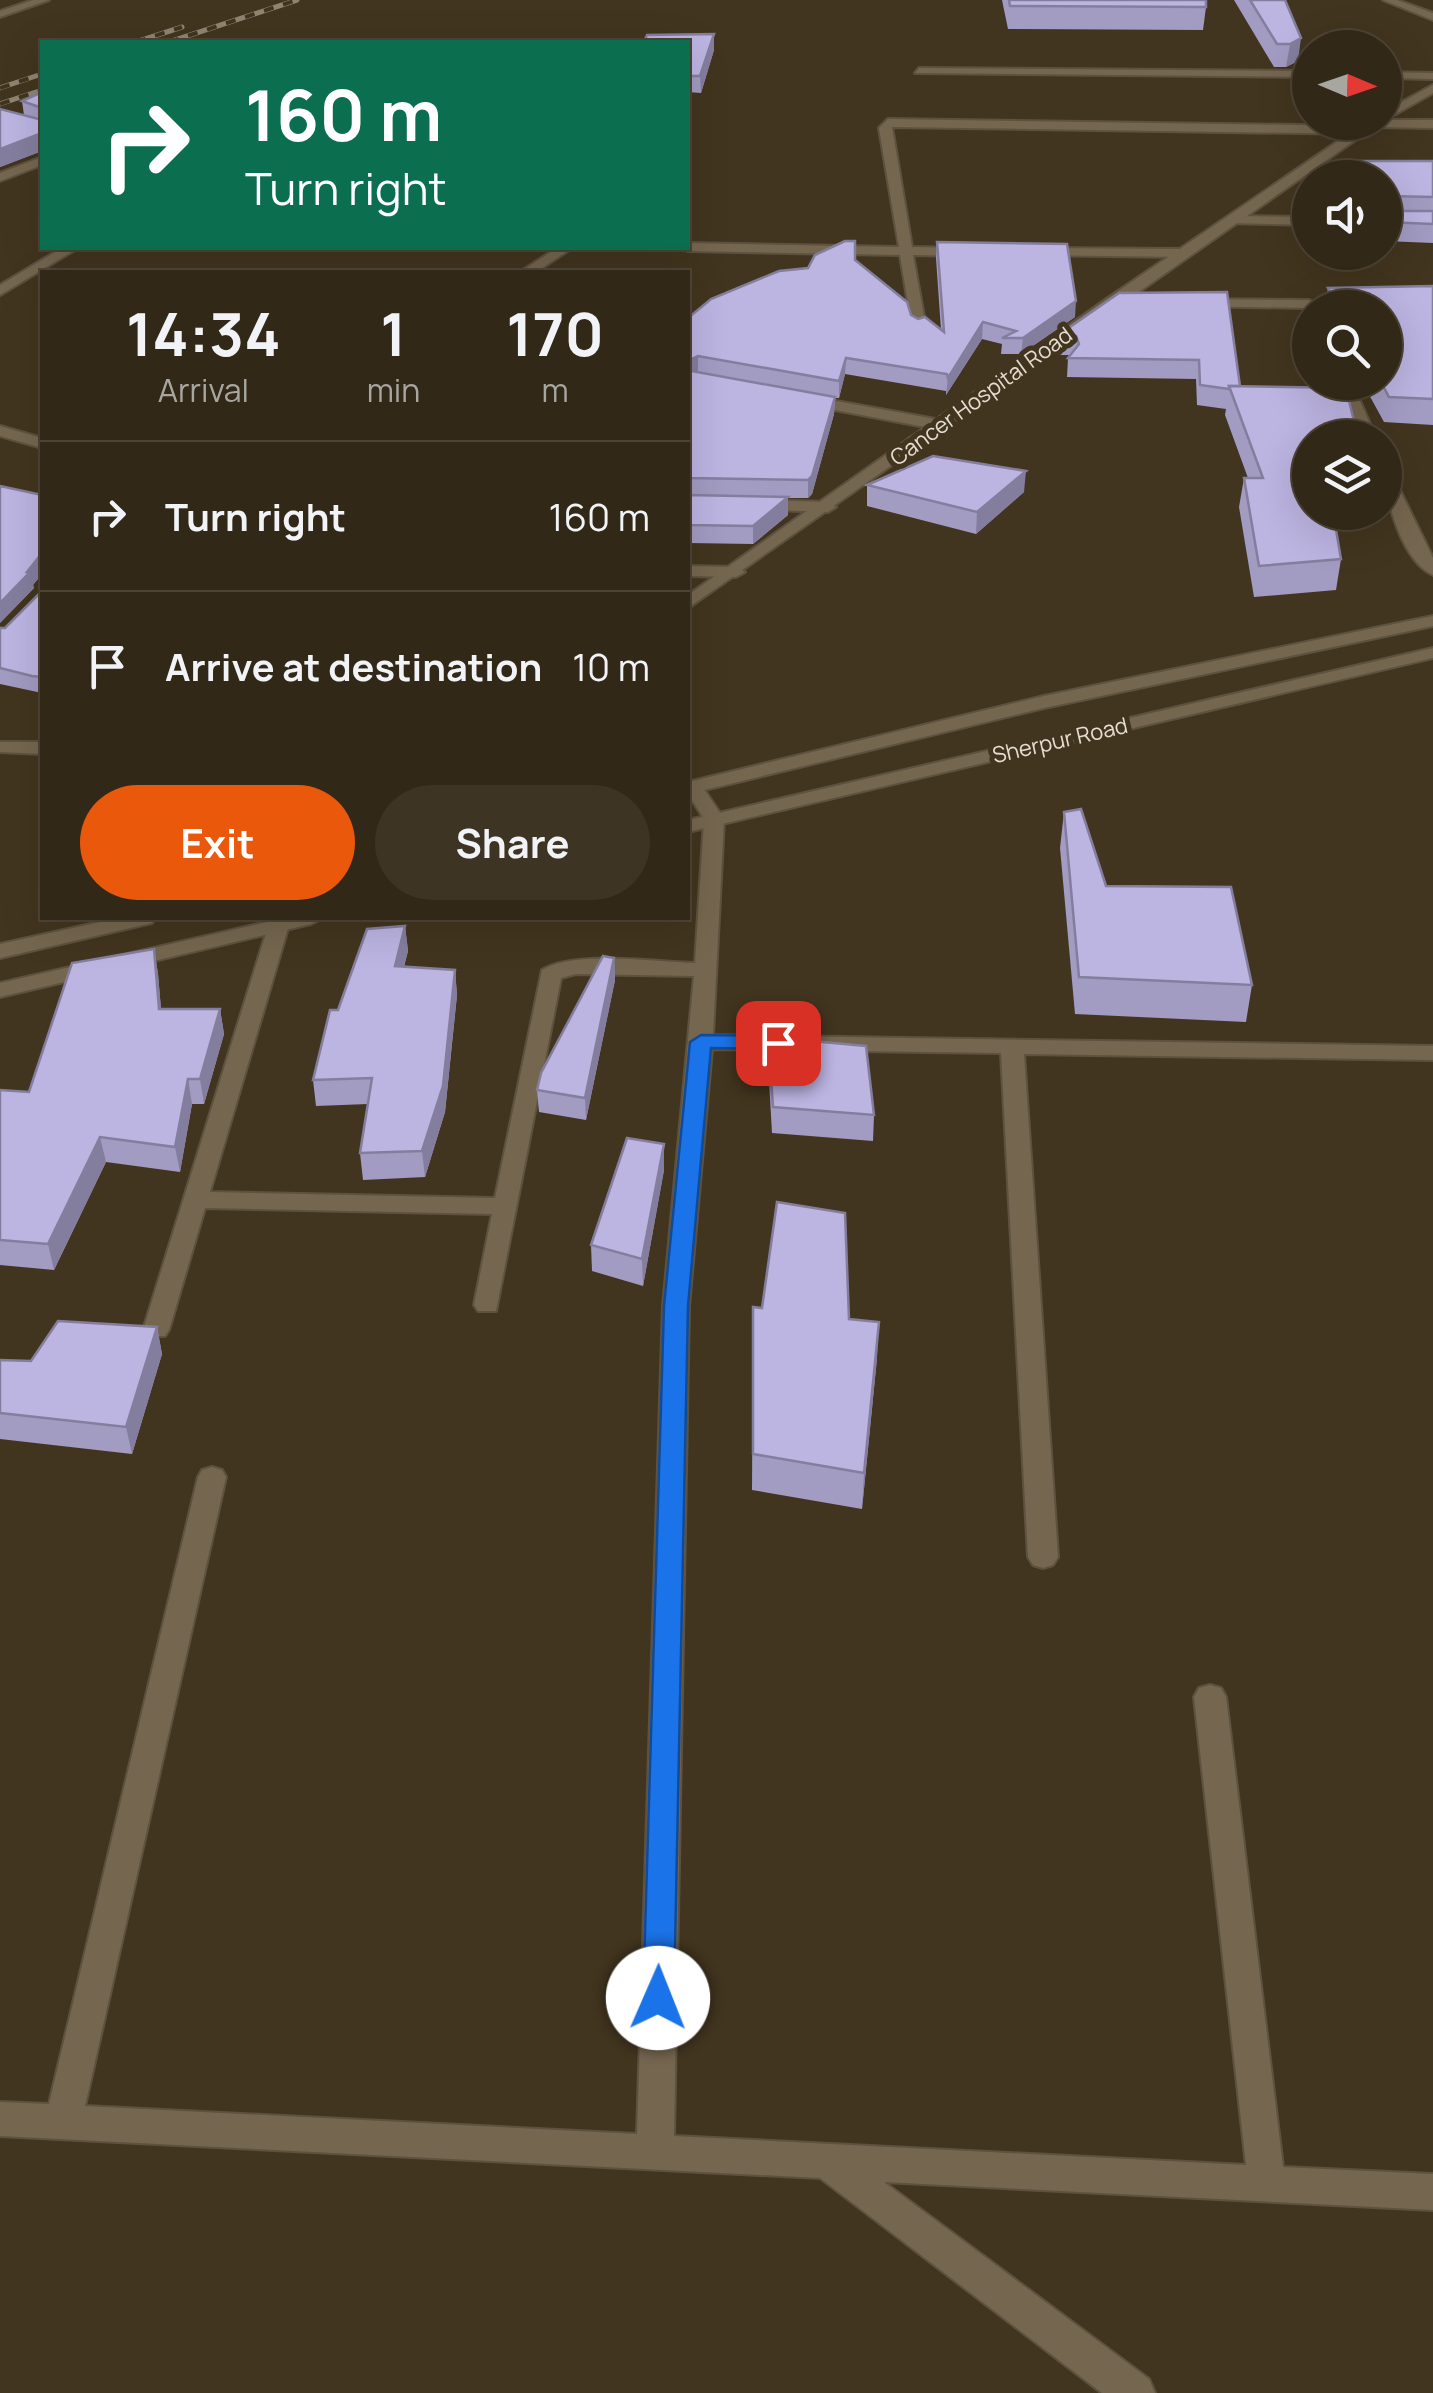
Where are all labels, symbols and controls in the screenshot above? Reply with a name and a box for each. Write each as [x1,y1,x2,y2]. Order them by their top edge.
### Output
north arrow [1292,30,1402,140]
map controls [1292,30,1402,530]
text: 160 m [245,66,442,162]
icon: right [80,80,210,210]
text: Turn right [245,157,446,219]
button: sound [1292,160,1402,270]
button: search [1292,290,1402,400]
text: 14:34 [126,292,281,374]
text: 1 [380,292,407,374]
text: 170 [506,292,604,374]
street label: Cancer Hospital Road [884,320,1078,472]
text: Arrival [158,368,249,412]
text: min [367,368,420,412]
text: m [542,368,569,412]
button: layers [1292,420,1402,530]
icon: right [80,489,135,544]
text: Turn right [165,490,346,542]
text: 160 m [549,490,650,542]
icon: arrive [80,639,135,694]
text: Arrive at destination [165,640,542,692]
text: 10 m [572,640,650,692]
street label: Sherpur Road [989,710,1131,770]
button: Exit [80,785,355,900]
button: Share [375,785,650,900]
pin [736,1001,821,1086]
icon: arrive [751,1016,806,1071]
position arrow [606,1946,710,2050]

